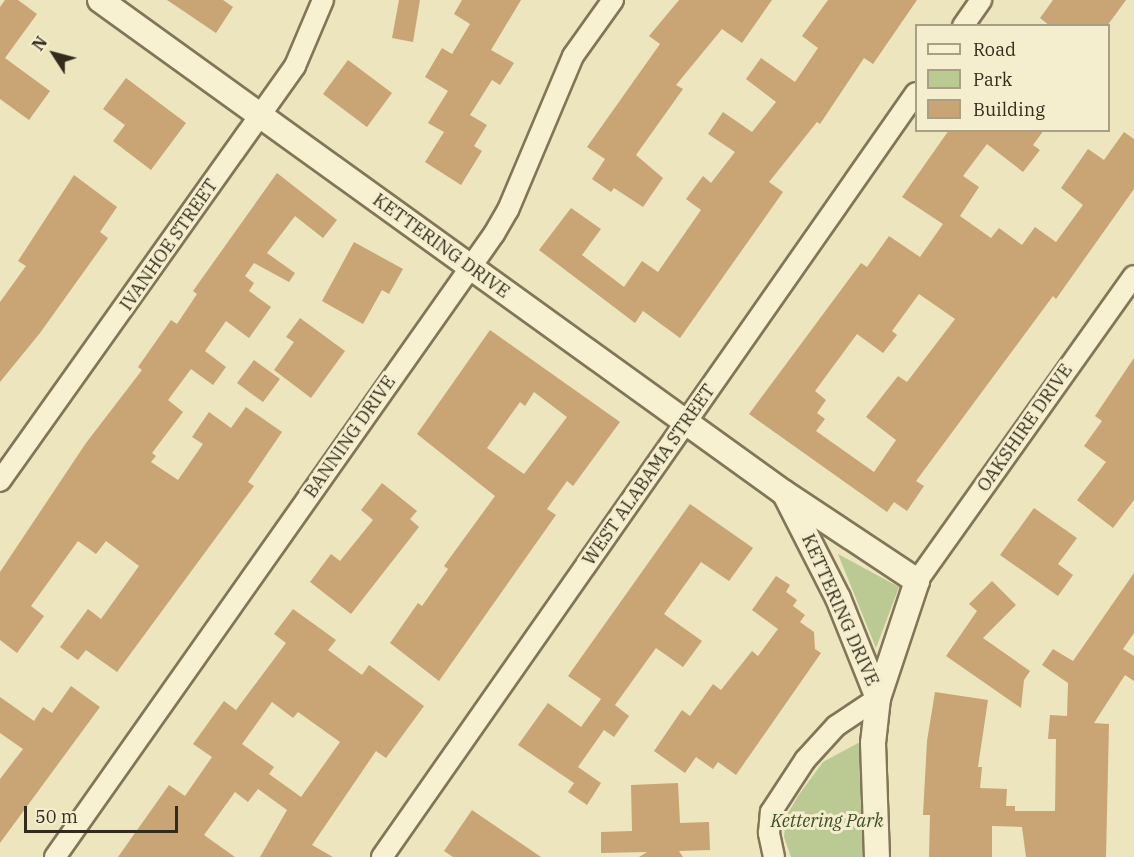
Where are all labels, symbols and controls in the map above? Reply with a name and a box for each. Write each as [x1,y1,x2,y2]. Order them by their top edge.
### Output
north arrow [24,24,84,84]
legend [915,24,1110,132]
text: N [28,32,51,54]
text: Road [973,38,1016,61]
text: Park [973,68,1012,91]
text: Building [973,98,1045,121]
street label: IVANHOE STREET [116,175,222,315]
street label: KETTERING DRIVE [368,189,514,303]
street label: OAKSHIRE DRIVE [973,360,1077,496]
street label: BANNING DRIVE [300,372,400,502]
street label: WEST ALABAMA STREET [578,380,720,570]
street label: KETTERING DRIVE [797,531,883,689]
scale bar [27,794,182,832]
text: 50 m [35,805,78,828]
park label: Kettering Park [770,810,884,832]

